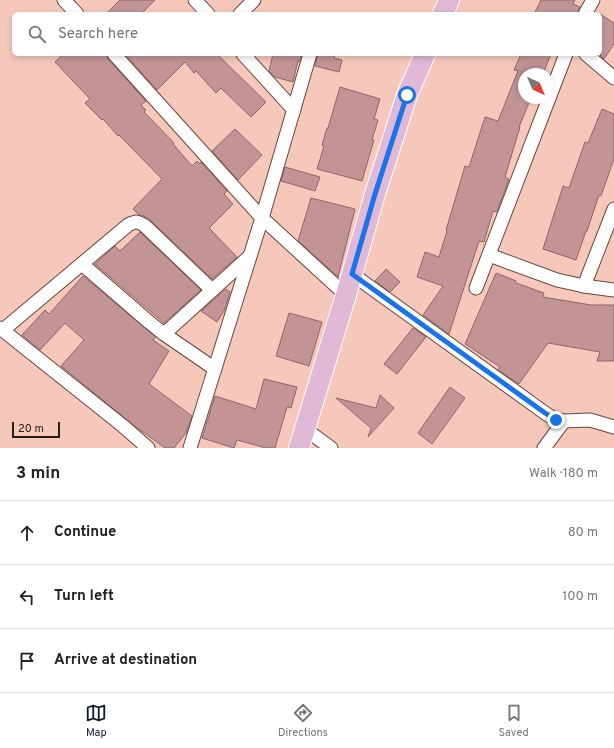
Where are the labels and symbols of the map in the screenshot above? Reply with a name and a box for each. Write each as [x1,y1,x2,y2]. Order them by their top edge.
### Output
north arrow [518,68,554,104]
route start [398,86,416,104]
route end [547,411,565,429]
scale bar [12,420,60,439]

